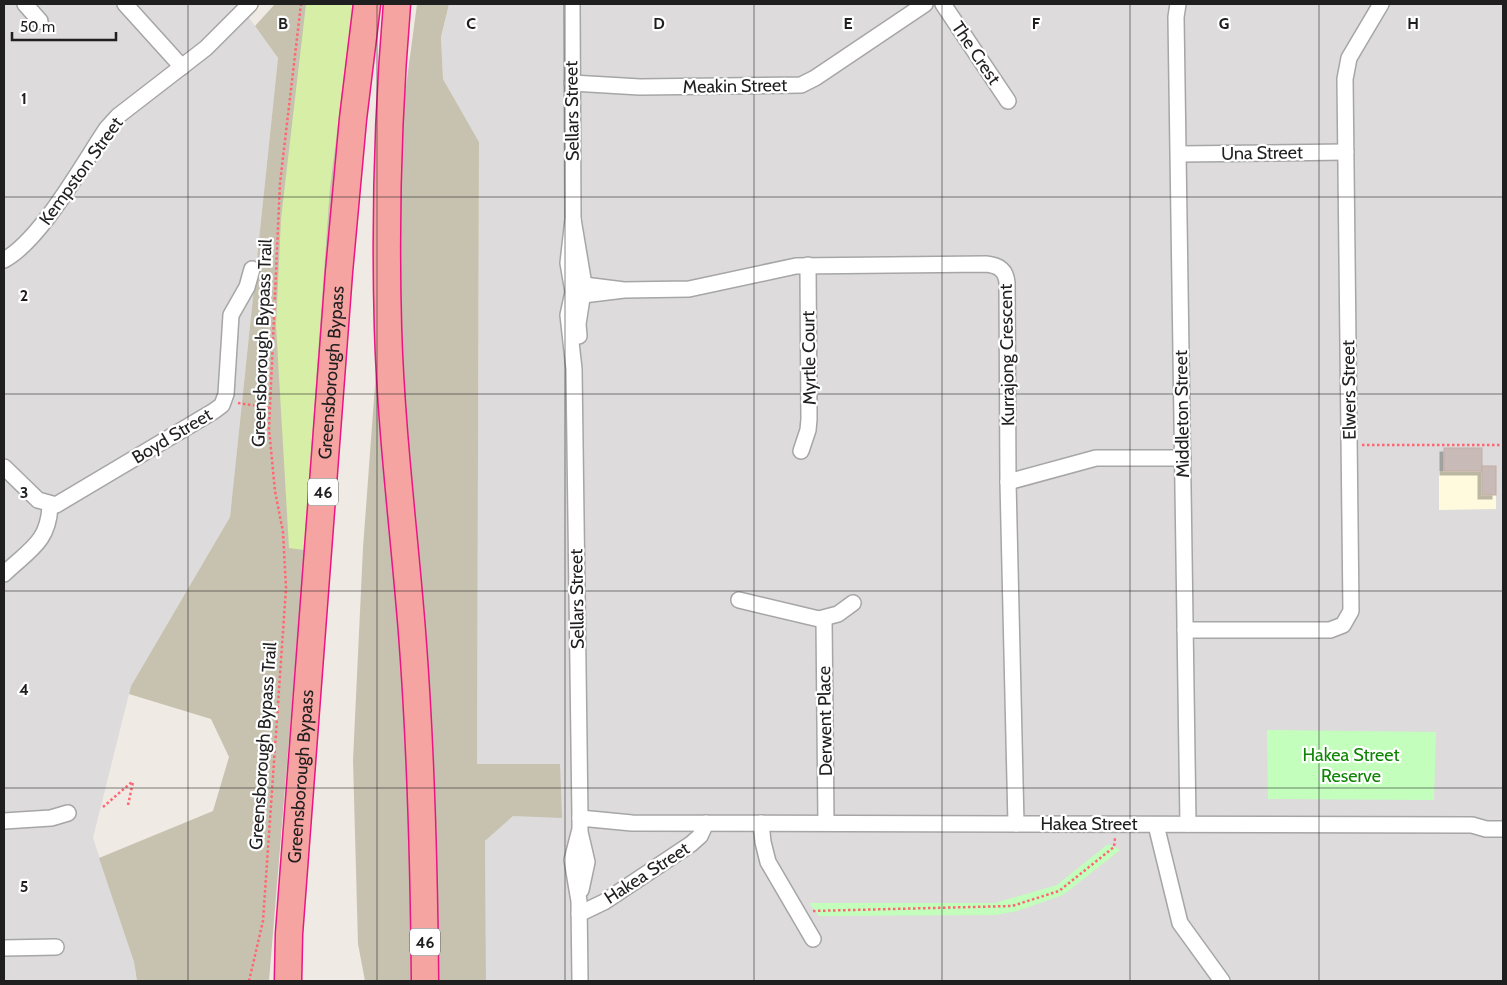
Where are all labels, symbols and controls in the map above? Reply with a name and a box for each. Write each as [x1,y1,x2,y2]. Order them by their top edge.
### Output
scale bar [12,10,116,42]
text: B [278,14,288,33]
text: C [466,14,476,33]
text: D [653,14,665,33]
text: E [843,14,853,33]
text: F [1032,14,1041,33]
text: G [1219,14,1229,33]
text: H [1407,14,1419,33]
street label: The Crest [947,17,1005,89]
text: 50 m [20,18,55,36]
street label: Sellars Street [560,61,584,161]
street label: Meakin Street [683,74,787,98]
text: 1 [21,89,27,108]
street label: Kempston Street [34,113,128,229]
street label: Una Street [1221,141,1303,165]
street label: Greensborough Bypass Trail [247,238,277,447]
street label: Kurrajong Crescent [995,284,1019,426]
street label: Greensborough Bypass [314,285,349,460]
text: 2 [20,286,28,305]
street label: Myrtle Court [797,311,821,405]
street label: Elwers Street [1337,340,1361,440]
street label: Middleton Street [1170,350,1194,478]
street label: Boyd Street [128,403,216,469]
road number: 46 [308,478,338,506]
text: 3 [20,483,28,502]
street label: Sellars Street [565,549,589,649]
street label: Greensborough Bypass Trail [245,641,281,851]
street label: Derwent Place [813,666,837,776]
text: 4 [19,680,29,699]
street label: Greensborough Bypass [283,689,318,864]
park label: Hakea Street Reserve [1302,744,1400,787]
street label: Hakea Street [1040,813,1138,835]
street label: Hakea Street [600,837,694,909]
text: 5 [20,877,28,896]
road number: 46 [410,929,440,956]

